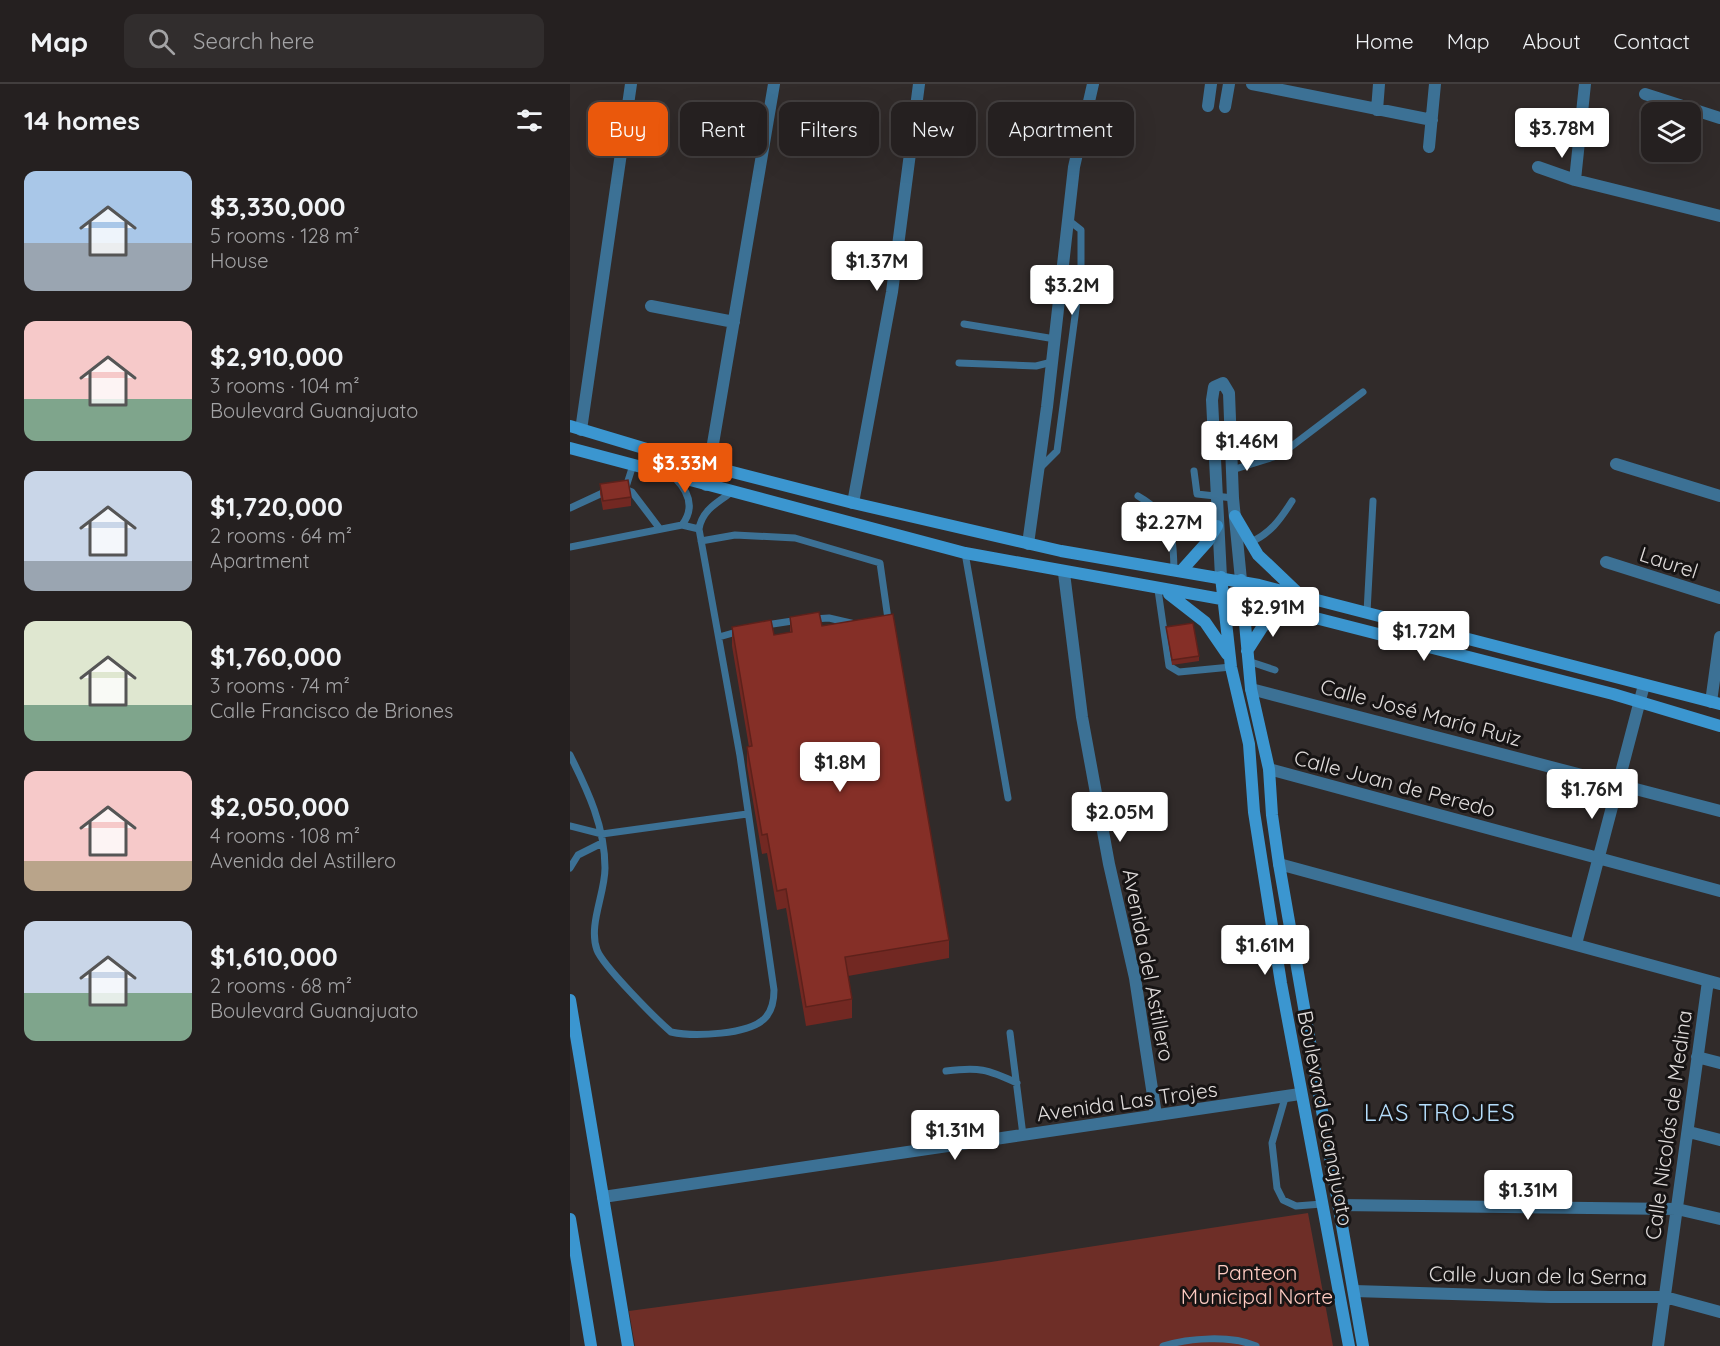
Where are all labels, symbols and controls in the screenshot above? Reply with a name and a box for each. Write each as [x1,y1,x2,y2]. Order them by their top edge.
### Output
search box [124,14,544,68]
text: Map [30,24,88,59]
icon: search [145,25,178,58]
text: Search here [193,27,315,55]
text: Home [1355,28,1414,54]
text: Map [1447,28,1490,54]
text: About [1523,28,1581,54]
text: Contact [1614,28,1690,54]
chip: Buy [588,102,668,156]
chip: Rent [680,102,767,156]
chip: Filters [779,102,879,156]
chip: New [891,102,976,156]
chip: Apartment [988,102,1134,156]
map controls [1641,102,1701,162]
button: layers [1641,102,1701,162]
text: 14 homes [24,104,140,137]
icon: filters [513,104,546,137]
pin: $3.78M [1513,108,1611,159]
text: $3.78M [1529,115,1595,140]
text: $3,330,000 [210,190,346,223]
icon: home [72,195,144,267]
text: 5 rooms · 128 m² [210,223,360,248]
pin: $1.37M [828,241,926,292]
text: House [210,248,269,273]
text: $1.37M [846,248,908,273]
pin: $3.2M [1030,265,1114,316]
text: $3.2M [1044,272,1100,297]
text: $2,910,000 [210,340,343,373]
icon: home [72,345,144,417]
text: 3 rooms · 104 m² [210,373,360,398]
text: Boulevard Guanajuato [210,398,418,423]
pin: $1.46M [1198,421,1296,472]
text: $1.46M [1215,428,1279,453]
pin: $3.33M [636,443,734,494]
text: $3.33M [652,450,718,475]
text: $1,720,000 [210,490,343,523]
icon: home [72,495,144,567]
pin: $2.27M [1120,502,1218,553]
text: $2.27M [1135,509,1203,534]
text: 2 rooms · 64 m² [210,523,352,548]
street label: Laurel [1636,540,1702,584]
text: Apartment [210,548,310,573]
pin: $2.91M [1224,587,1322,638]
text: $2.91M [1241,594,1305,619]
pin: $1.72M [1375,611,1473,662]
text: $1.72M [1392,618,1456,643]
text: $1,760,000 [210,640,342,673]
icon: home [72,645,144,717]
text: 3 rooms · 74 m² [210,673,350,698]
street label: Calle José María Ruiz [1318,673,1524,751]
text: Calle Francisco de Briones [210,698,453,723]
pin: $1.8M [798,742,882,793]
street label: Calle Juan de Peredo [1291,744,1499,822]
text: $1.8M [814,749,866,774]
pin: $1.76M [1543,769,1641,820]
text: $1.76M [1561,776,1623,801]
text: $2,050,000 [210,790,349,823]
pin: $2.05M [1071,792,1169,843]
icon: home [72,795,144,867]
text: $2.05M [1086,799,1154,824]
text: 4 rooms · 108 m² [210,823,360,848]
text: Avenida del Astillero [210,848,396,873]
street label: Avenida del Astillero [1118,867,1180,1063]
pin: $1.61M [1216,925,1314,976]
text: $1.61M [1235,932,1295,957]
text: $1,610,000 [210,940,338,973]
icon: home [72,945,144,1017]
text: 2 rooms · 68 m² [210,973,352,998]
text: Boulevard Guanajuato [210,998,418,1023]
street label: Boulevard Guanajuato [1292,1008,1360,1228]
street label: Calle Nicolás de Medina [1639,1009,1697,1241]
street label: Avenida Las Trojes [1035,1075,1219,1127]
district label: LAS TROJES [1364,1097,1516,1127]
pin: $1.31M [906,1110,1004,1161]
text: $1.31M [925,1117,985,1142]
pin: $1.31M [1479,1170,1577,1221]
text: $1.31M [1498,1177,1558,1202]
park label: Panteon Municipal Norte [1181,1259,1333,1309]
street label: Calle Juan de la Serna [1429,1260,1647,1290]

